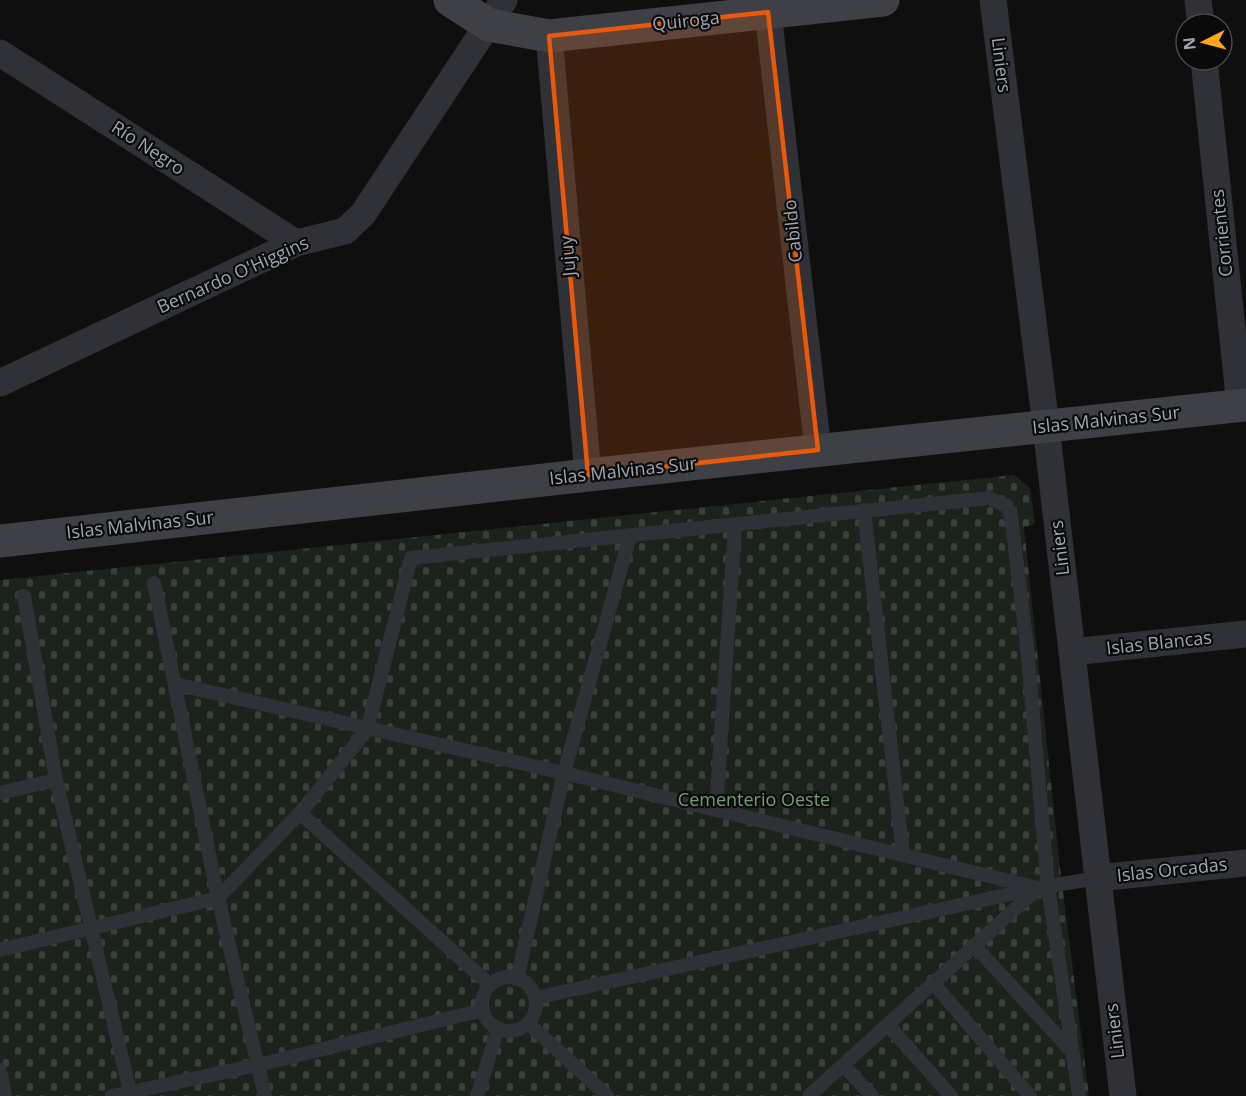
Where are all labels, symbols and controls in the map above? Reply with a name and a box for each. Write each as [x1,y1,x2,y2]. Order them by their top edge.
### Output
street label: Quiroga [651,5,721,35]
north arrow [1174,12,1234,72]
street label: Liniers [987,36,1017,94]
text: N [1177,36,1201,51]
street label: Río Negro [107,115,190,180]
street label: Corrientes [1204,188,1238,278]
street label: Cabildo [777,198,807,264]
street label: Bernardo O'Higgins [153,230,312,318]
street label: Jujuy [553,234,581,279]
street label: Islas Malvinas Sur [1031,399,1181,439]
street label: Islas Malvinas Sur [548,450,698,490]
street label: Islas Malvinas Sur [65,504,215,544]
street label: Liniers [1044,519,1074,577]
street label: Islas Blancas [1105,625,1213,659]
park label: Cementerio Oeste [678,787,830,811]
street label: Islas Orcadas [1115,851,1228,887]
street label: Liniers [1099,1002,1129,1060]

